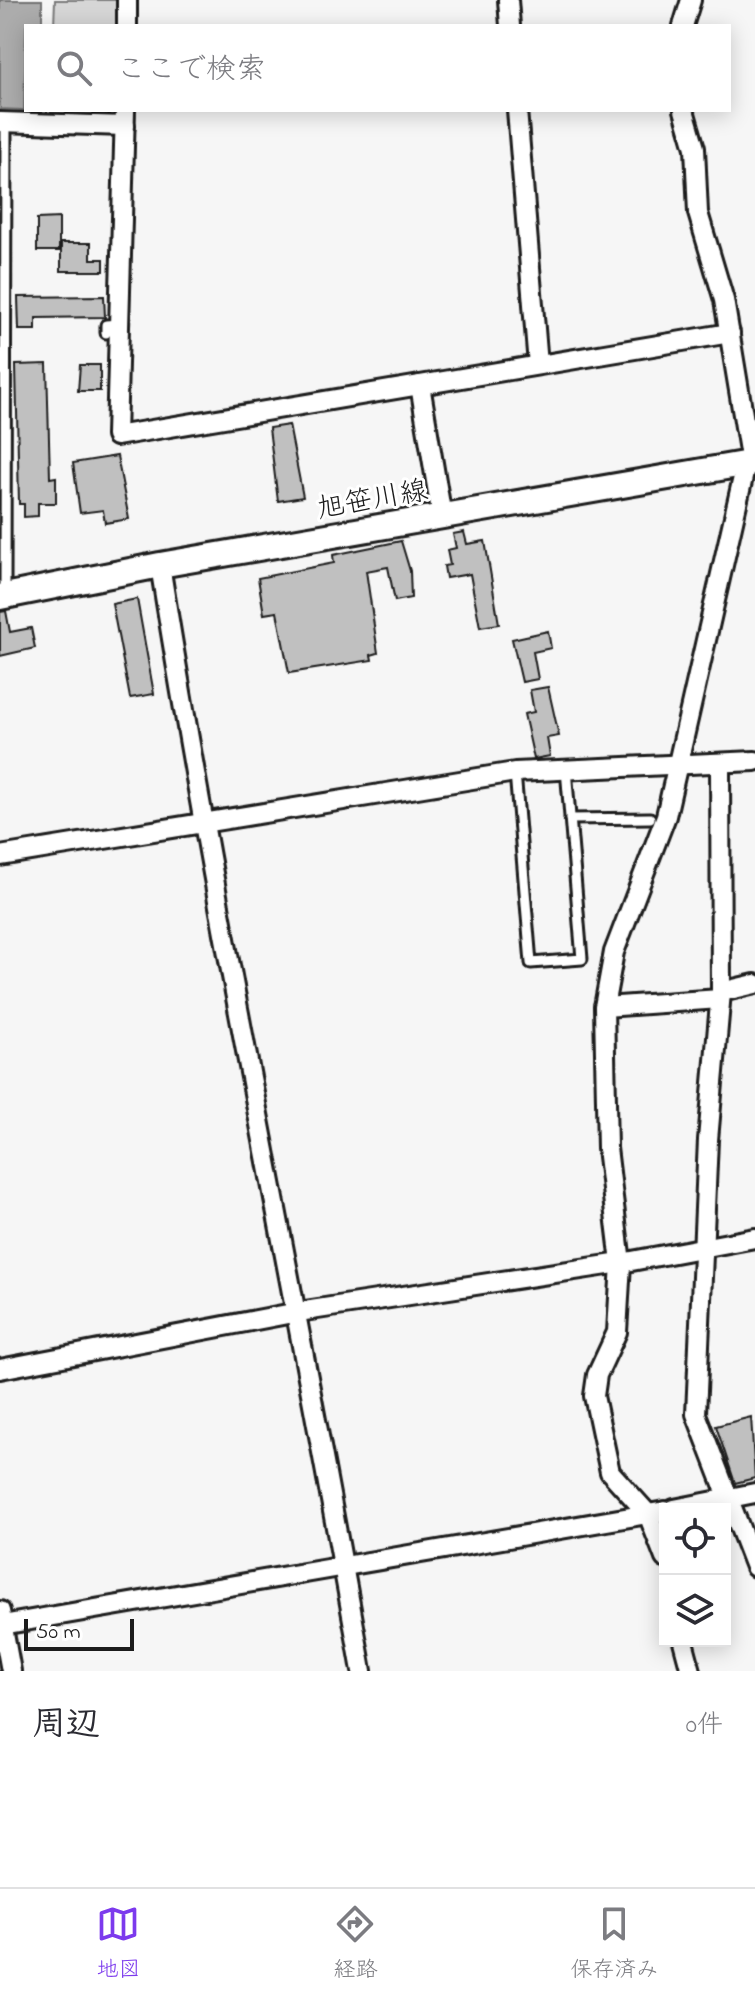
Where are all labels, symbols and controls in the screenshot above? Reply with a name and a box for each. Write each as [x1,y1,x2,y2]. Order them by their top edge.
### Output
search box [24,24,731,112]
icon: search [52,46,96,90]
text: ここで検索 [116,49,266,93]
street label: 旭笹川線 [314,472,431,531]
map controls [659,1503,731,1647]
button: locate [659,1503,731,1575]
button: layers [659,1575,731,1647]
scale bar [24,1615,134,1651]
text: 50 m [36,1617,81,1649]
text: 周辺 [32,1701,100,1751]
text: 0件 [686,1707,723,1745]
tab: 地図 [96,1902,141,1987]
tab: 経路 [333,1902,378,1987]
tab: 保存済み [570,1902,659,1987]

